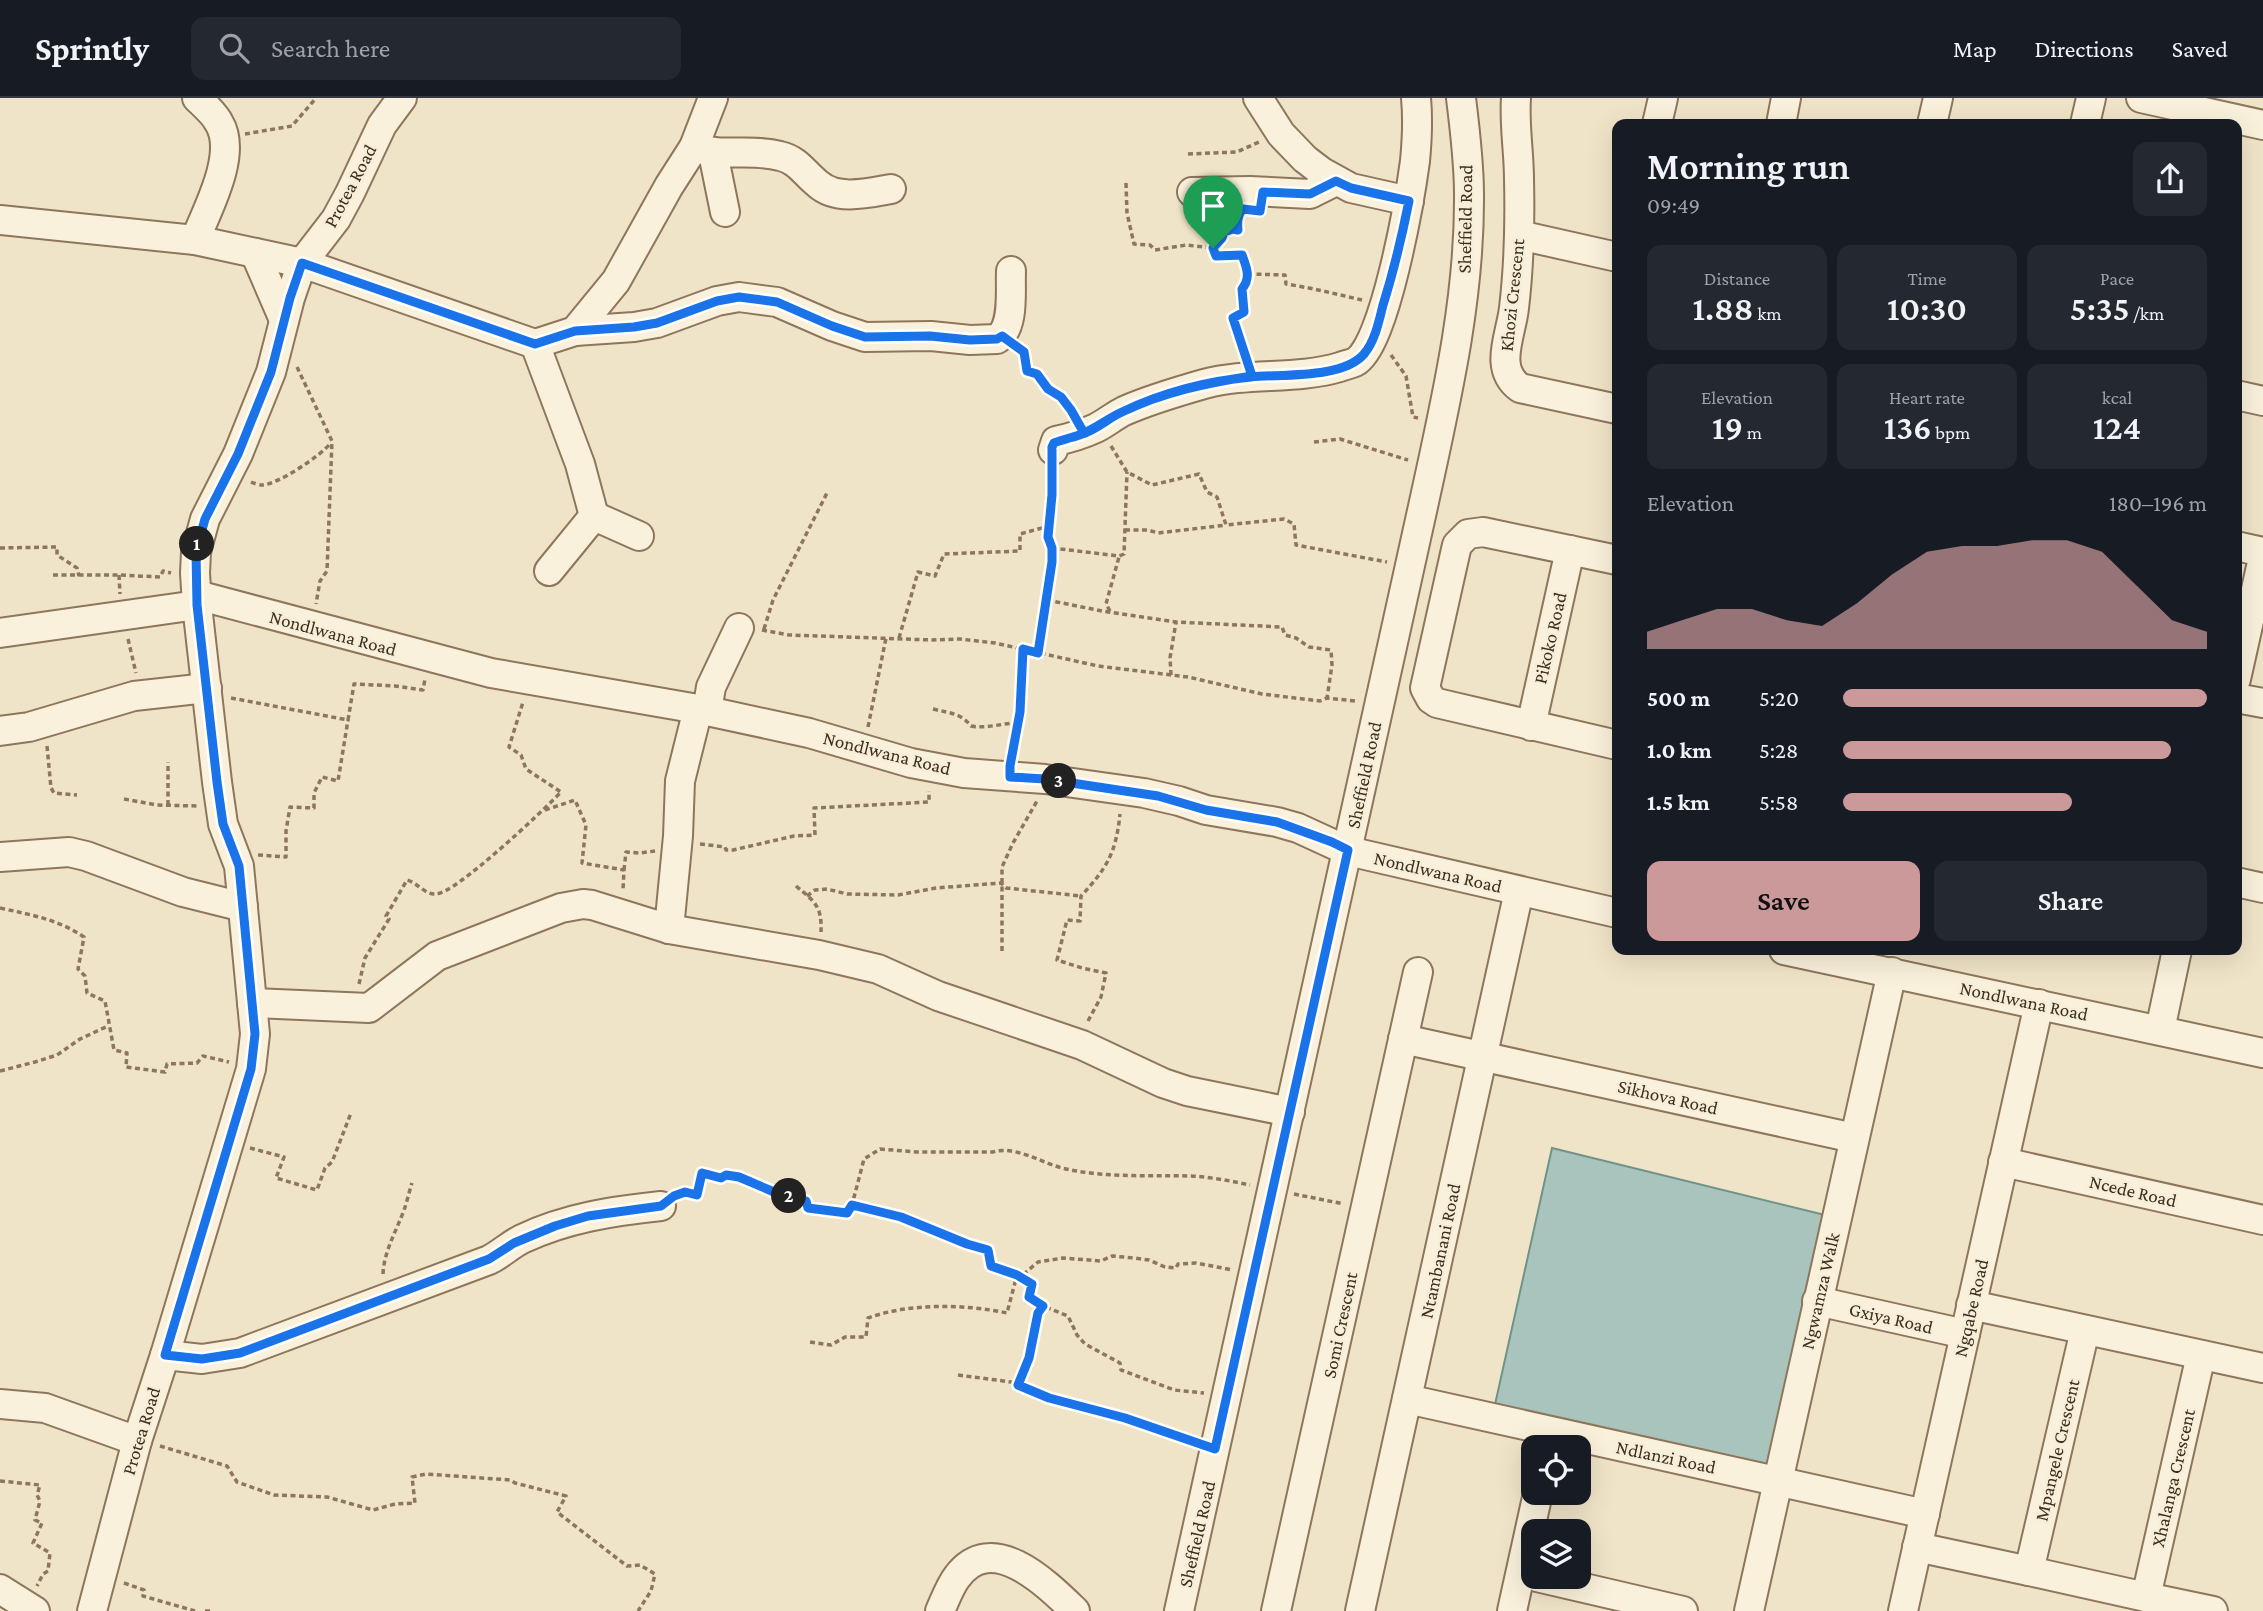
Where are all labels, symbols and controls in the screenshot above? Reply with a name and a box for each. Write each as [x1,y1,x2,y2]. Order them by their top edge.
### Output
search box [191,17,681,80]
icon: search [215,29,253,67]
text: Sprintly [35,30,149,67]
text: Search here [271,34,390,63]
text: Map [1953,35,1997,62]
text: Directions [2035,35,2134,62]
text: Saved [2172,35,2228,62]
street label: Protea Road [319,141,381,231]
button: share [2133,142,2207,216]
text: Morning run [1647,145,1850,187]
street label: Sheffield Road [1454,165,1476,273]
pin [1183,176,1243,248]
icon: arrive [1194,187,1232,225]
text: 09:49 [1647,192,1700,218]
street label: Khozi Crescent [1496,237,1528,352]
text: Distance [1704,268,1770,289]
text: Time [1908,268,1946,289]
text: Pace [2100,268,2134,289]
text: 1.88 [1692,289,1754,328]
text: 10:30 [1887,289,1967,328]
text: 5:35 [2070,289,2130,328]
text: km [1754,303,1782,324]
text: /km [2130,303,2164,324]
text: Elevation [1701,387,1773,408]
text: Heart rate [1889,387,1965,408]
text: kcal [2102,387,2132,408]
text: 19 [1712,408,1743,447]
text: 136 [1884,408,1932,447]
text: 124 [2093,408,2141,447]
text: m [1743,422,1762,443]
text: bpm [1932,422,1970,443]
text: Elevation [1647,490,1734,516]
text: 180–196 m [2109,490,2207,516]
pin: 1 [180,526,214,562]
text: 1 [193,533,200,554]
street label: Pikoko Road [1529,590,1571,686]
street label: Nondlwana Road [267,606,399,660]
text: 500 m [1647,685,1710,711]
text: 5:20 [1759,685,1799,711]
street label: Sheffield Road [1342,720,1386,830]
street label: Nondlwana Road [821,727,953,779]
text: 1.0 km [1647,737,1712,763]
text: 5:28 [1759,737,1798,763]
pin: 3 [1042,764,1076,798]
text: 3 [1054,770,1063,791]
text: 1.5 km [1647,789,1710,815]
text: 5:58 [1759,789,1798,815]
street label: Nondlwana Road [1372,847,1504,897]
button: Save [1647,861,1920,941]
button: Share [1934,861,2207,941]
street label: Nondlwana Road [1958,977,2090,1025]
street label: Sikhova Road [1616,1075,1720,1119]
street label: Ncede Road [2087,1171,2179,1211]
pin: 2 [772,1178,806,1214]
street label: Ntambanani Road [1415,1182,1465,1320]
text: 2 [784,1185,793,1206]
street label: Ngwamza Walk [1796,1230,1844,1351]
street label: Ngqabe Road [1950,1257,1992,1359]
street label: Somi Crescent [1318,1269,1362,1380]
street label: Gxiya Road [1847,1298,1935,1338]
street label: Mpangele Crescent [2030,1376,2084,1523]
street label: Protea Road [118,1385,164,1477]
street label: Xhalanga Crescent [2147,1406,2199,1549]
map controls [1521,1435,1591,1589]
button: locate [1521,1435,1591,1505]
street label: Ndlanzi Road [1614,1436,1718,1478]
street label: Sheffield Road [1175,1479,1219,1589]
button: layers [1521,1519,1591,1589]

